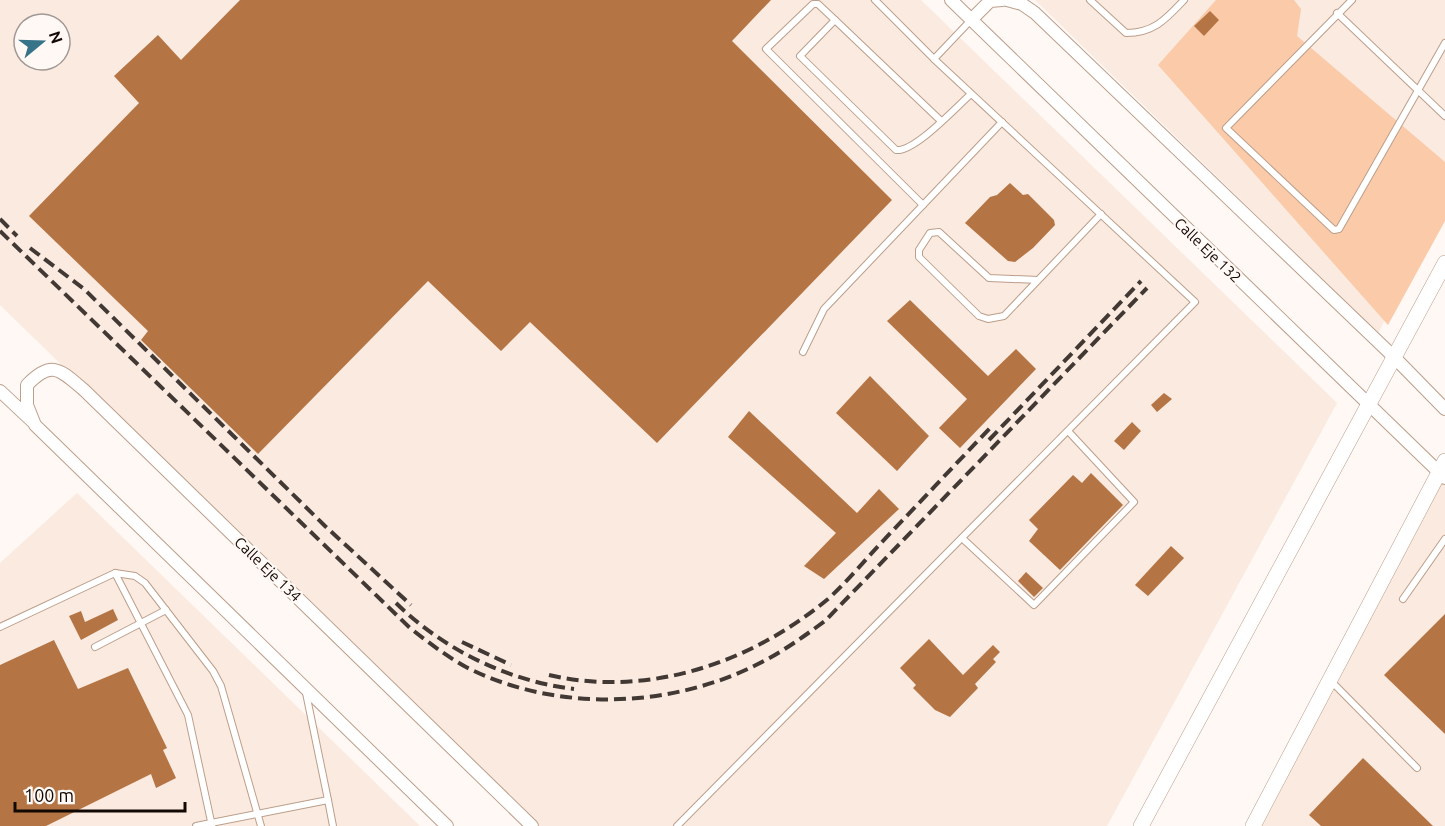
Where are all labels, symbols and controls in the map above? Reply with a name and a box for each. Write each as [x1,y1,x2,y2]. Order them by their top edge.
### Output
north arrow [12,12,72,72]
text: N [46,29,67,46]
street label: Calle Eje 132 [1171,214,1245,286]
street label: Calle Eje 134 [231,533,305,605]
scale bar [15,775,184,813]
text: 100 m [24,785,74,805]

